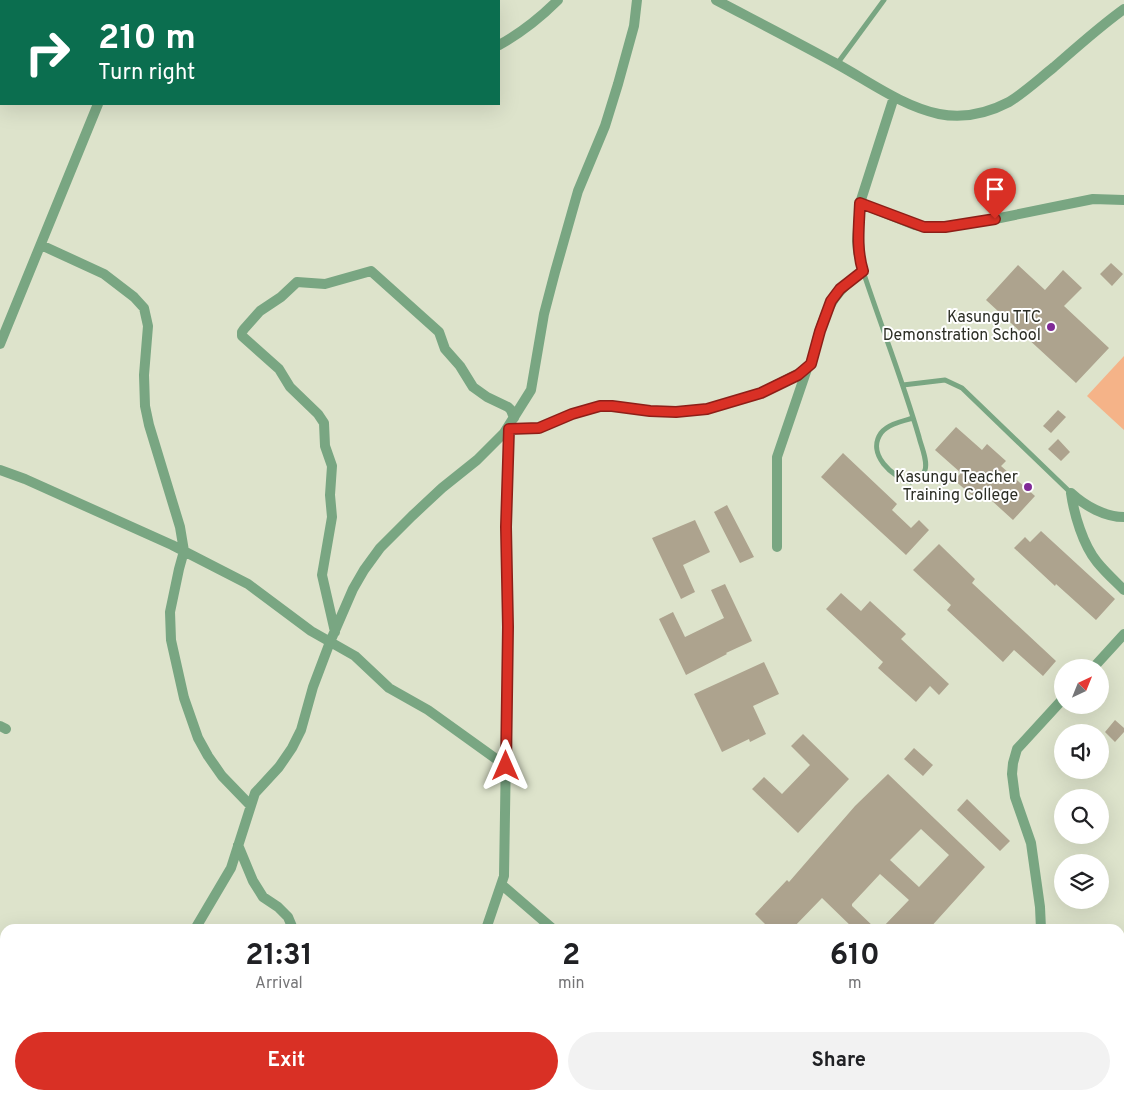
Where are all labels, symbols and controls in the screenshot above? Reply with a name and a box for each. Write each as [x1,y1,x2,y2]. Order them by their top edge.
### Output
text: 210 m [98,17,196,61]
icon: right [15,20,80,85]
text: Turn right [98,60,195,87]
pin [974,168,1016,219]
icon: arrive [981,175,1009,203]
place label: Kasungu TTC Demonstration School [883,308,1041,346]
marker: Kasungu TTC Demonstration School [1045,321,1057,333]
place label: Kasungu Teacher Training College [895,468,1018,506]
marker: Kasungu Teacher Training College [1022,481,1034,493]
north arrow [1054,659,1109,714]
map controls [1054,659,1109,909]
button: sound [1054,724,1109,779]
position arrow [479,739,531,791]
button: search [1054,789,1109,844]
button: layers [1054,854,1109,909]
text: 21:31 [245,938,313,975]
text: 2 [562,938,580,975]
text: 610 [830,938,880,975]
text: Arrival [255,974,303,994]
text: min [558,974,585,994]
text: m [848,974,862,994]
button: Exit [15,1032,558,1090]
button: Share [568,1032,1110,1090]

